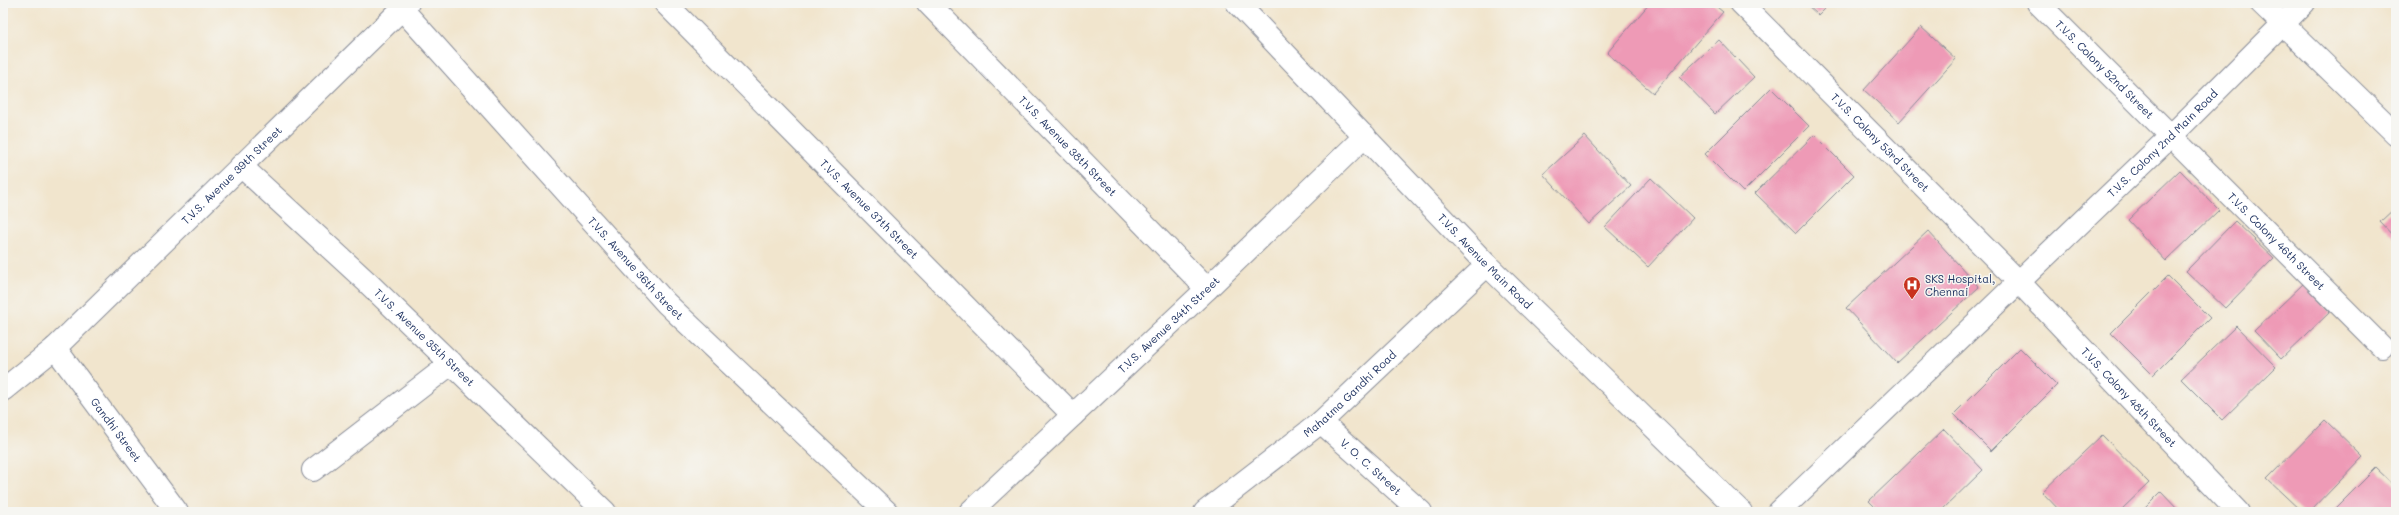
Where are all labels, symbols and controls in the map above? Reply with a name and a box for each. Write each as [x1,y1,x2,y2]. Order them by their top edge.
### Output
street label: T.V.S. Colony 52nd Street [2052,16,2158,122]
street label: T.V.S. Colony 2nd Main Road [2104,86,2221,200]
street label: T.V.S. Colony 53rd Street [1828,90,1933,195]
street label: T.V.S. Avenue 38th Street [1016,92,1121,199]
street label: T.V.S. Avenue 39th Street [178,122,285,227]
street label: T.V.S. Avenue 37th Street [817,156,922,262]
street label: T.V.S. Colony 46th Street [2225,189,2329,293]
street label: T.V.S. Avenue Main Road [1435,210,1536,312]
street label: T.V.S. Avenue 36th Street [585,213,687,323]
place label: SKS Hospital, Chennai [1925,271,1995,299]
street label: T.V.S. Avenue 34th Street [1114,273,1223,376]
hospital icon: SKS Hospital, Chennai [1902,275,1922,300]
street label: T.V.S. Avenue 35th Street [371,285,478,389]
street label: T.V.S. Colony 48th Street [2078,344,2180,450]
street label: Mahatma Gandhi Road [1300,347,1399,440]
street label: Gandhi Street [87,394,145,465]
street label: V. O. C. Street [1337,435,1405,498]

